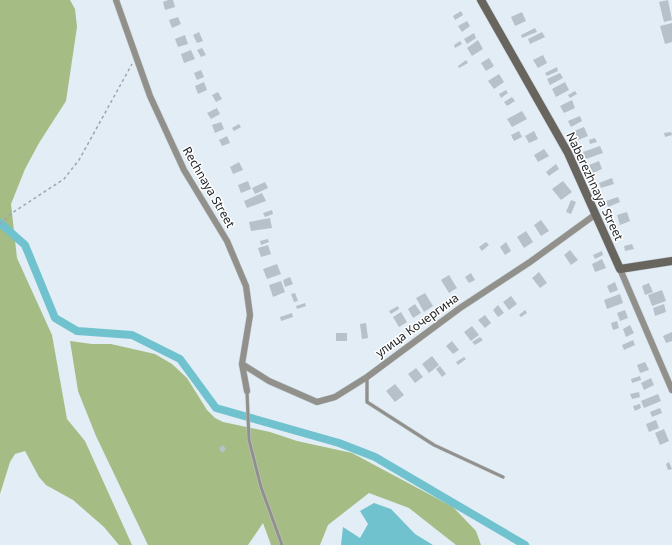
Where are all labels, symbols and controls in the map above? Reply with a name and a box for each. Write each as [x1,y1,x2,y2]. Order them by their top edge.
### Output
street label: Naberezhnaya Street [562,129,628,244]
street label: Rechnaya Street [179,143,239,231]
street label: улица Кочергина [372,289,462,361]

